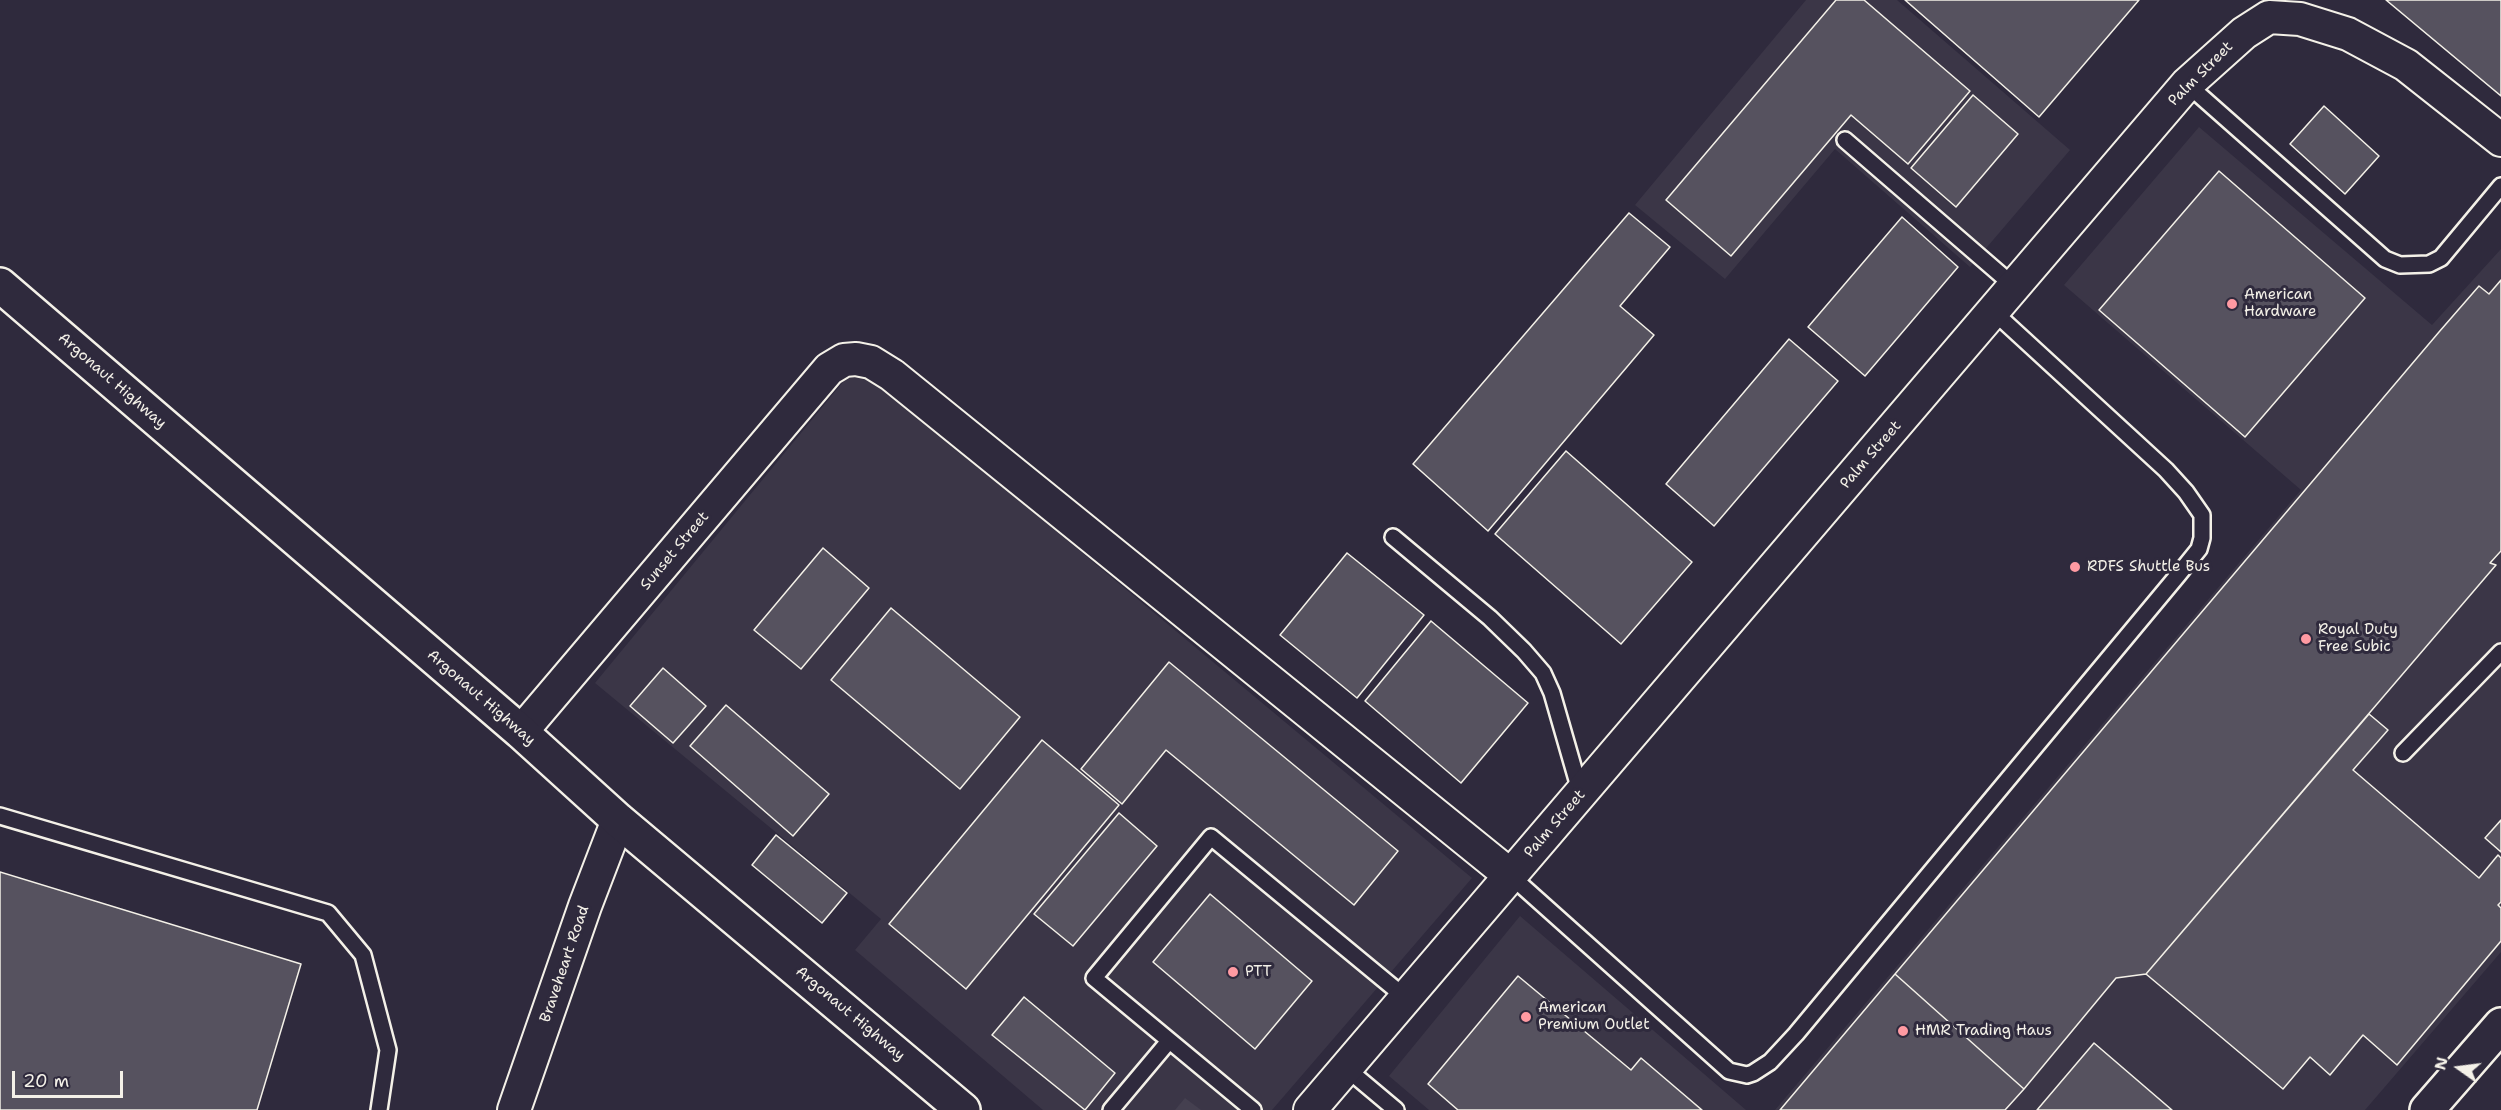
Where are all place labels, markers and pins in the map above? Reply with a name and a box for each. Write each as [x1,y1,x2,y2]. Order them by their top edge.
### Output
place label: American Hardware [2244,286,2316,321]
marker: American Hardware [2225,297,2239,311]
place label: RDFS Shuttle Bus [2087,558,2210,576]
marker: RDFS Shuttle Bus [2068,560,2082,574]
place label: Royal Duty Free Subic [2318,621,2398,656]
marker: Royal Duty Free Subic [2299,632,2313,646]
place label: PTT [1245,963,1272,981]
marker: PTT [1226,965,1240,979]
place label: American Premium Outlet [1538,999,1650,1034]
marker: American Premium Outlet [1519,1010,1533,1024]
place label: HMR Trading Haus [1915,1022,2052,1040]
marker: HMR Trading Haus [1896,1024,1910,1038]

